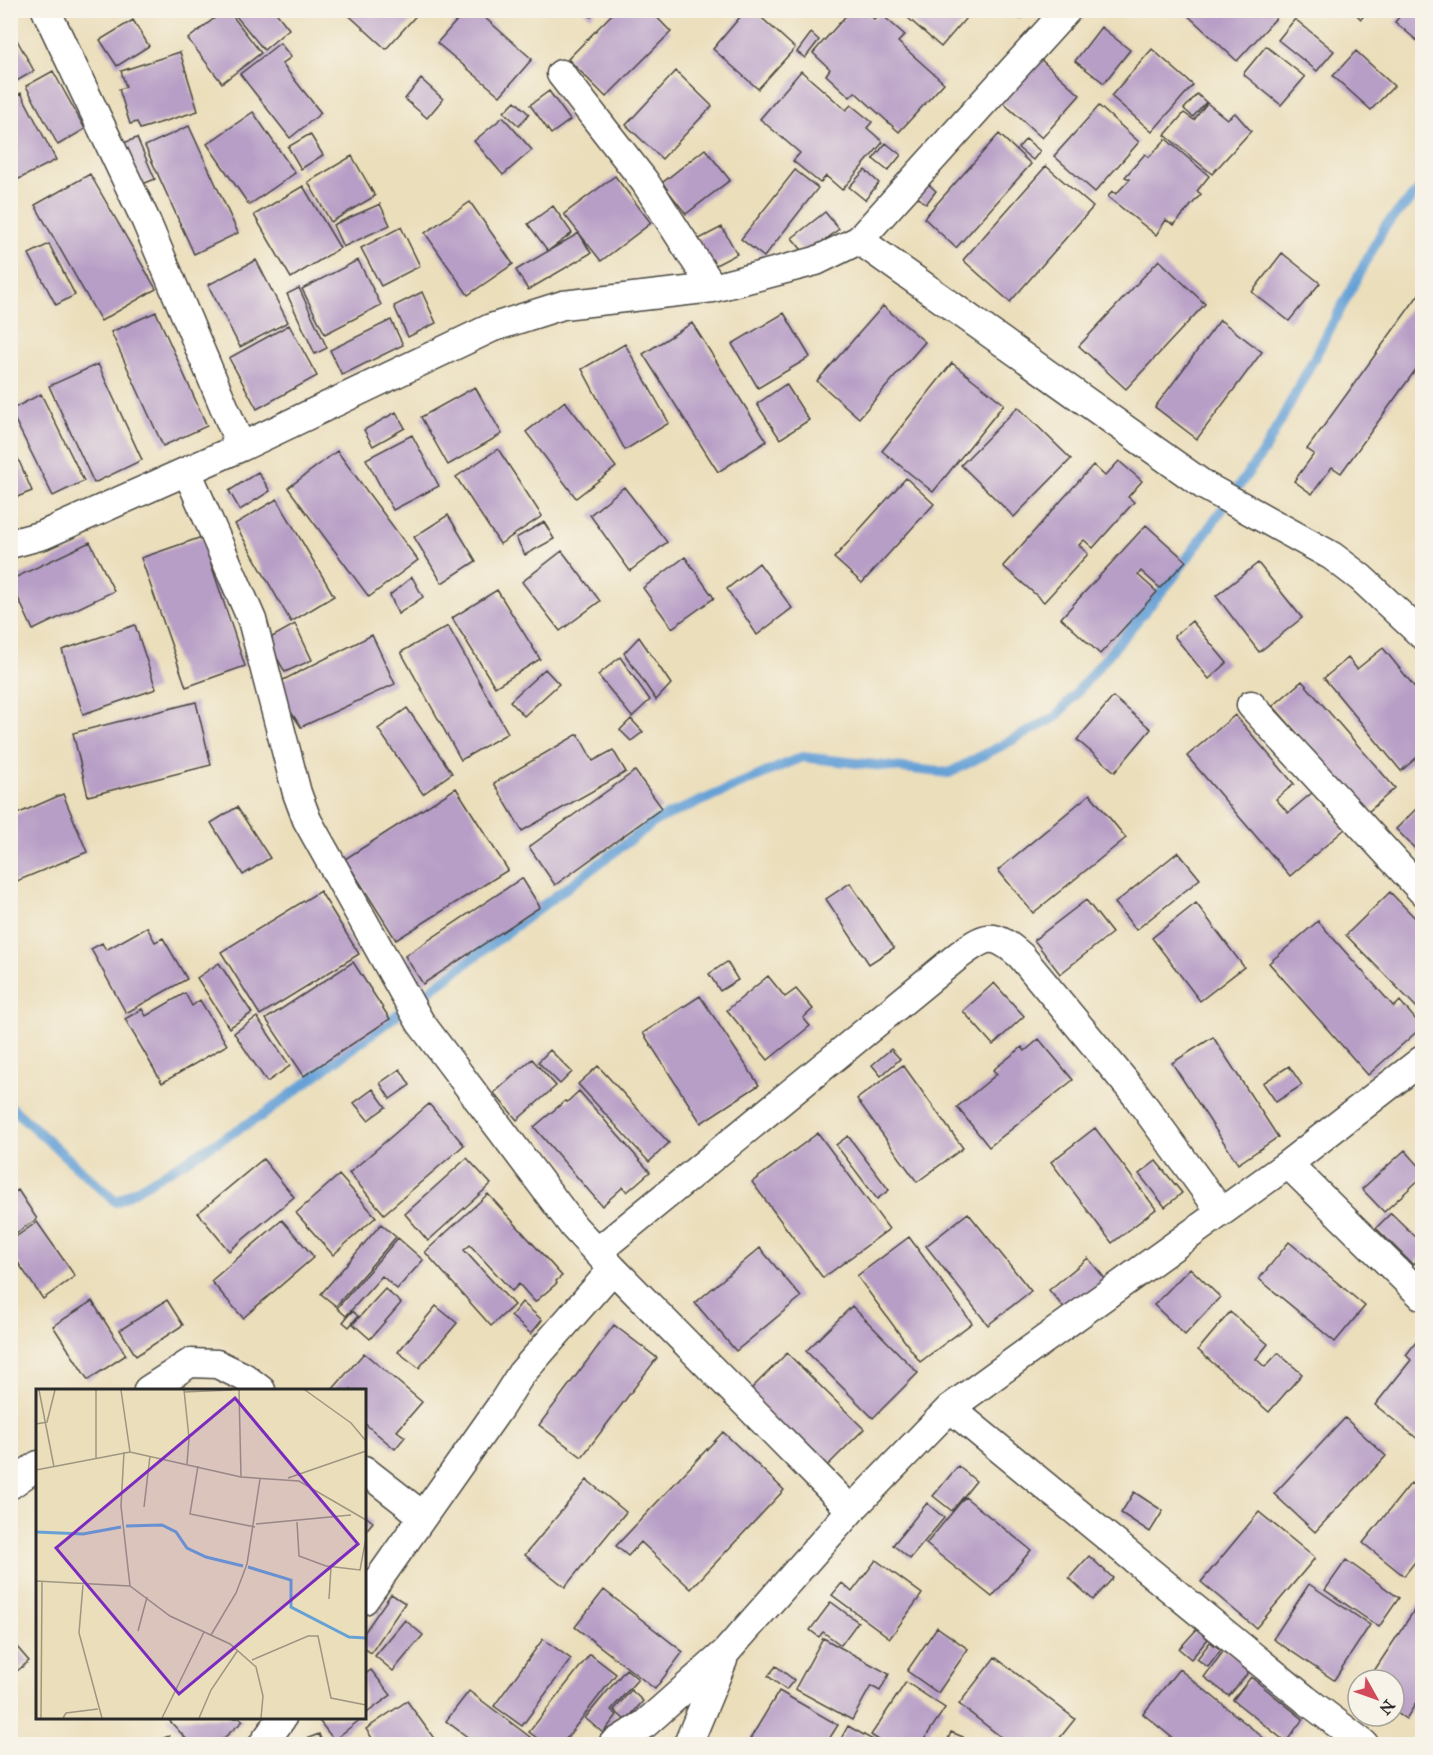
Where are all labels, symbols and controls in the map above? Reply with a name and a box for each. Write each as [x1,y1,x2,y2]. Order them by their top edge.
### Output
inset map [36,1389,366,1719]
north arrow [1346,1668,1406,1728]
text: N [1375,1696,1399,1719]

